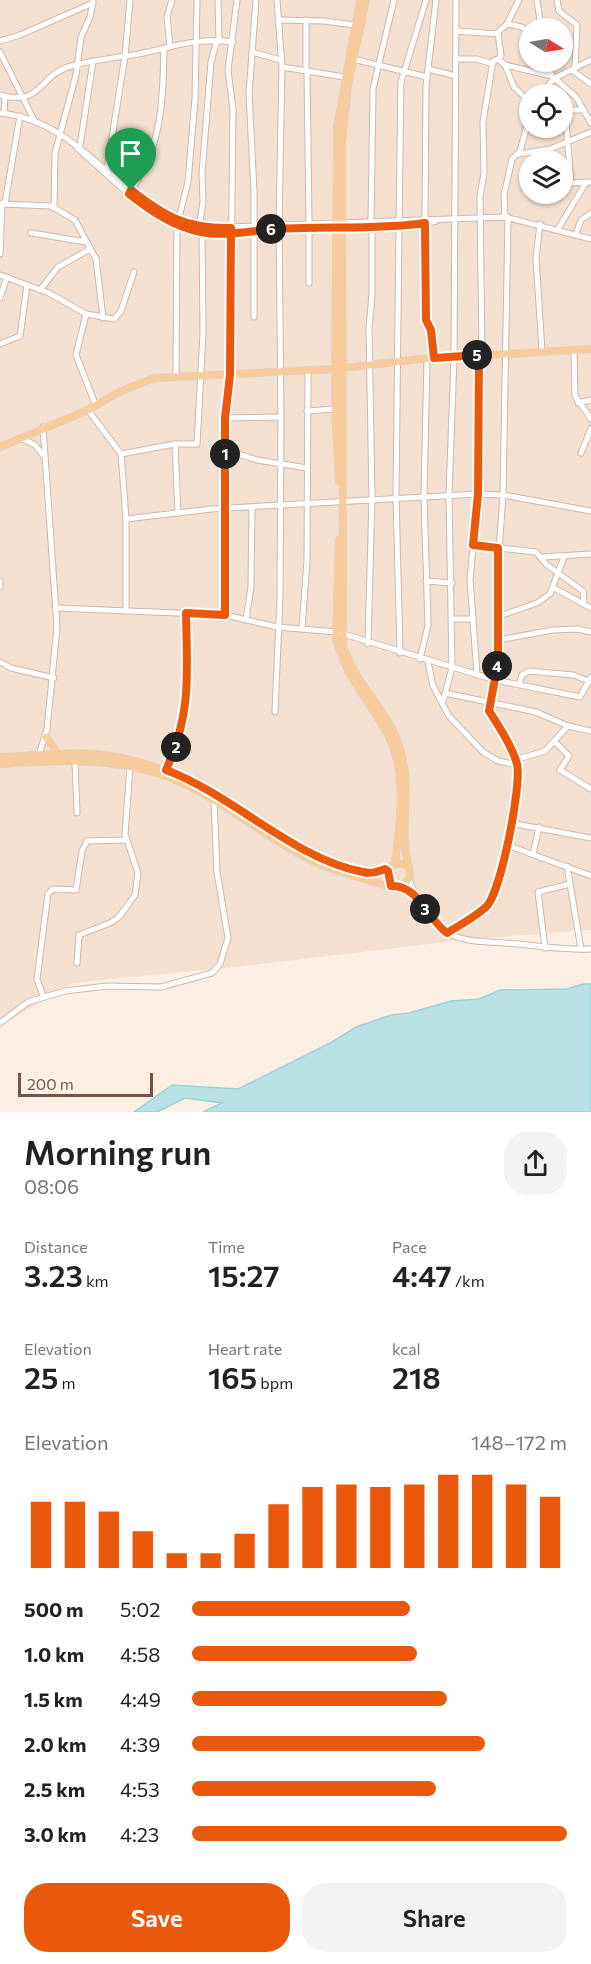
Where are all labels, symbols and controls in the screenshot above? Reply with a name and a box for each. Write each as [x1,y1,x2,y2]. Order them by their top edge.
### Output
north arrow [519,18,573,72]
map controls [519,18,573,204]
button: locate [519,84,573,138]
pin [105,128,156,190]
icon: arrive [114,137,147,170]
button: layers [519,150,573,204]
pin: 6 [256,214,286,244]
text: 6 [266,219,276,238]
pin: 5 [462,340,492,370]
text: 5 [472,345,482,364]
pin: 1 [210,439,240,469]
text: 1 [221,444,229,463]
pin: 4 [482,651,512,681]
text: 4 [492,656,502,675]
pin: 2 [161,732,191,762]
text: 2 [171,737,181,756]
pin: 3 [410,894,440,924]
text: 3 [420,899,430,918]
scale bar [18,1070,153,1098]
text: 200 m [27,1074,74,1093]
text: Morning run [24,1131,211,1172]
button: share [504,1132,567,1195]
text: 08:06 [24,1174,79,1198]
text: Distance [24,1237,88,1256]
text: Time [208,1237,245,1256]
text: Pace [392,1237,427,1256]
text: 3.23 [24,1256,83,1293]
text: 15:27 [208,1256,279,1293]
text: 4:47 [392,1256,452,1293]
text: km [83,1271,109,1290]
text: /km [452,1271,485,1290]
text: Elevation [24,1339,92,1358]
text: Heart rate [208,1339,282,1358]
text: kcal [392,1339,421,1358]
text: 25 [24,1358,58,1395]
text: 165 [208,1358,257,1395]
text: 218 [392,1358,441,1395]
text: m [58,1373,75,1392]
text: bpm [257,1373,293,1392]
text: Elevation [24,1430,109,1454]
text: 148–172 m [471,1430,567,1454]
text: 500 m [24,1597,84,1621]
text: 5:02 [120,1597,160,1621]
text: 1.0 km [24,1642,84,1666]
text: 4:58 [120,1642,160,1666]
text: 1.5 km [24,1687,83,1711]
text: 4:49 [120,1687,161,1711]
text: 2.0 km [24,1732,86,1756]
text: 4:39 [120,1732,160,1756]
text: 2.5 km [24,1777,85,1801]
text: 4:53 [120,1777,160,1801]
text: 3.0 km [24,1822,86,1846]
text: 4:23 [120,1822,159,1846]
button: Save [24,1883,290,1952]
button: Share [302,1883,567,1952]

